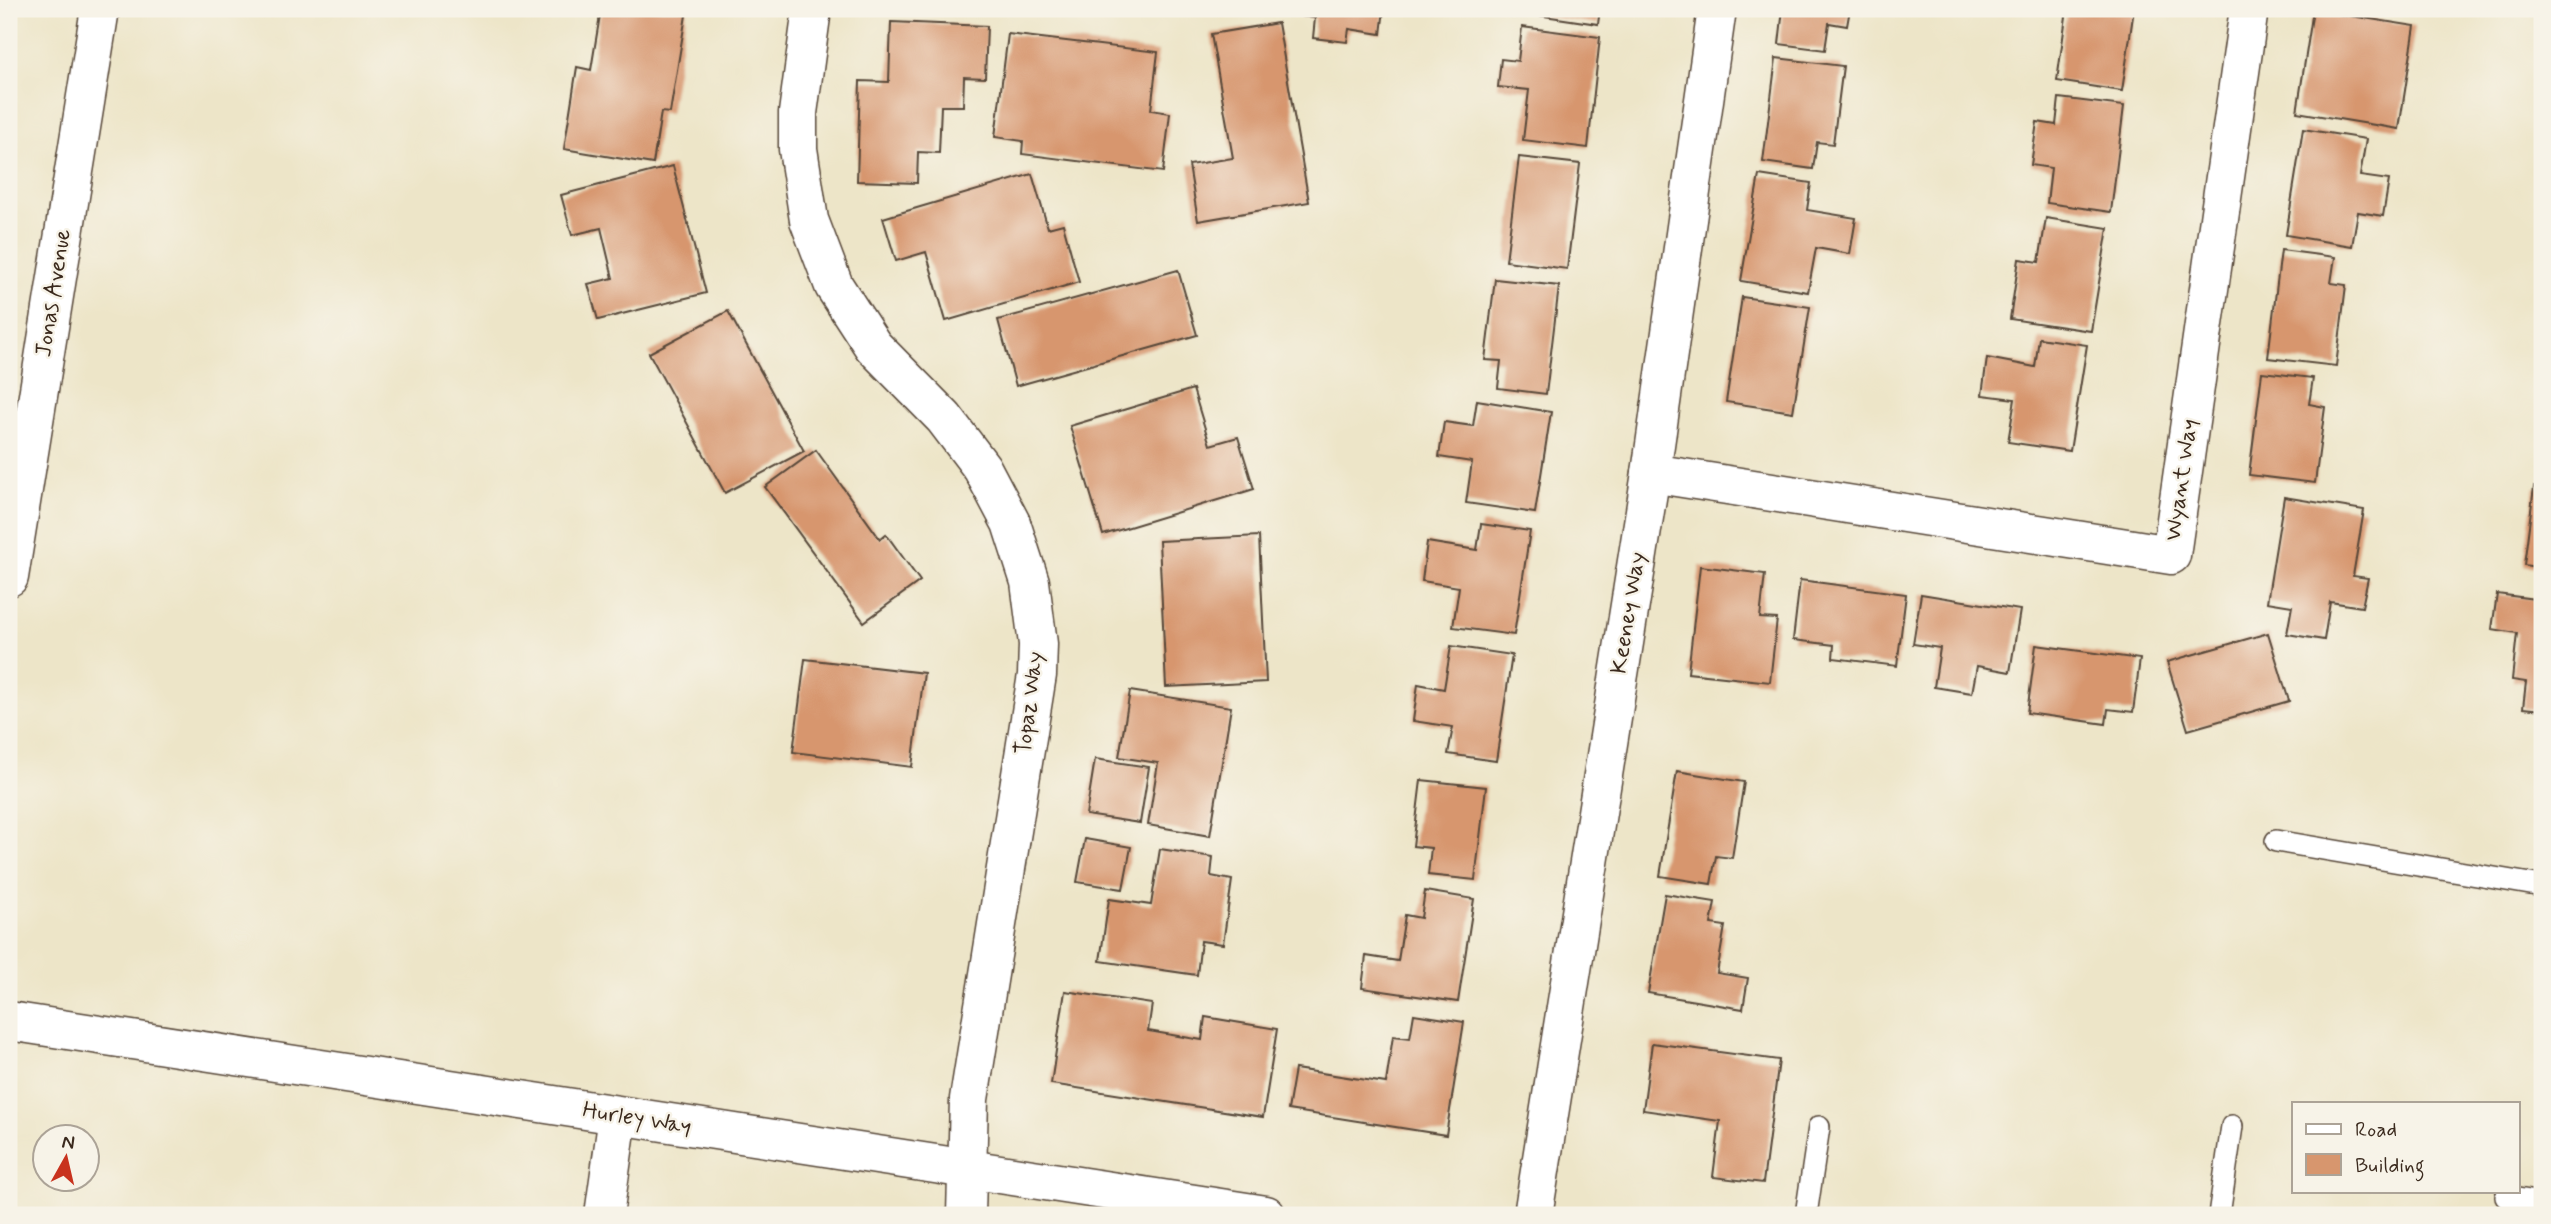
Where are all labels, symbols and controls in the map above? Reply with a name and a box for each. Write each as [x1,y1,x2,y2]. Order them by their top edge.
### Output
street label: Jonas Avenue [29,227,79,359]
street label: Wyant Way [2159,417,2205,543]
street label: Keeney Way [1605,550,1653,676]
street label: Topaz Way [1009,650,1051,756]
street label: Hurley Way [580,1096,694,1142]
legend [2292,1102,2520,1192]
text: Road [2355,1116,2397,1144]
north arrow [32,1122,102,1192]
text: N [60,1129,76,1156]
text: Building [2355,1152,2425,1182]

